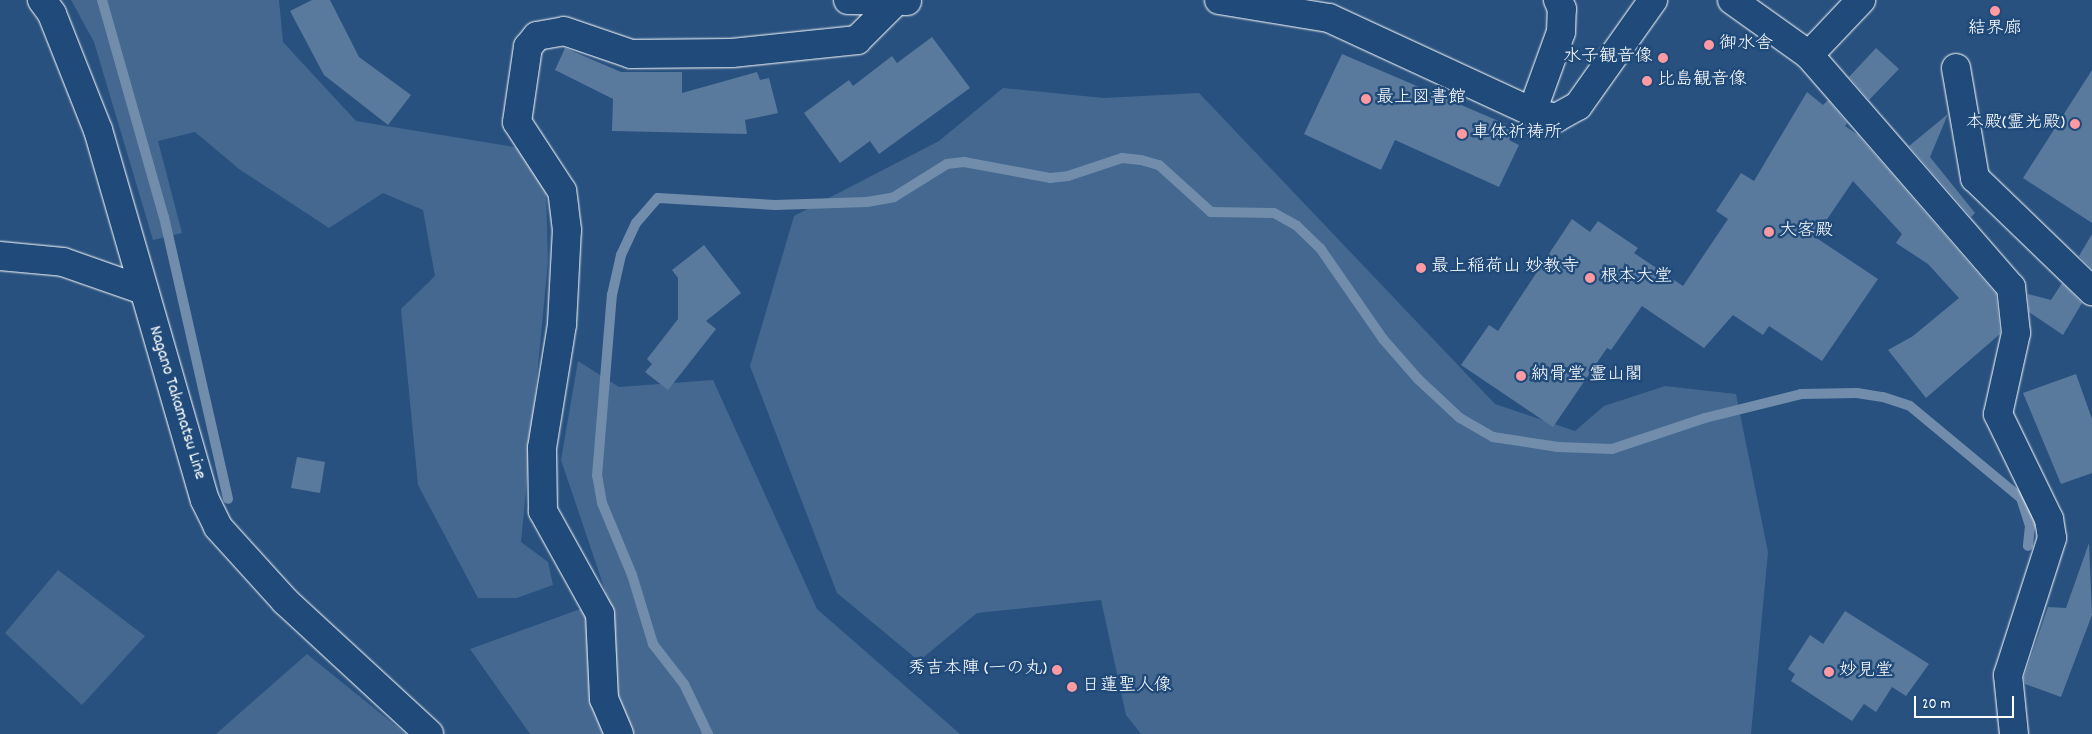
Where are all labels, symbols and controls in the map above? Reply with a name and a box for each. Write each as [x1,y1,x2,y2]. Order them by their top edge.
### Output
marker: 結界廊 [1989,5,2001,17]
place label: 結界廊 [1968,19,2022,41]
place label: 御水舎 [1719,34,1773,56]
marker: 御水舎 [1703,39,1715,51]
place label: 水子観音像 [1563,47,1653,69]
marker: 水子観音像 [1657,52,1669,64]
place label: 比島観音像 [1657,70,1747,92]
marker: 比島観音像 [1641,75,1653,87]
place label: 最上図書館 [1376,88,1466,110]
marker: 最上図書館 [1360,93,1372,105]
place label: 本殿(霊光殿) [1966,113,2065,135]
marker: 本殿(霊光殿) [2069,118,2081,130]
place label: 車体祈祷所 [1472,123,1562,145]
marker: 車体祈祷所 [1456,128,1468,140]
place label: 大客殿 [1779,221,1833,243]
marker: 大客殿 [1763,226,1775,238]
place label: 最上稲荷山 妙教寺 [1431,257,1579,279]
marker: 最上稲荷山 妙教寺 [1415,262,1427,274]
place label: 根本大堂 [1600,267,1672,289]
marker: 根本大堂 [1584,272,1596,284]
street label: Nagano Takamatsu Line [142,324,210,482]
place label: 納骨堂 霊山閣 [1531,365,1643,387]
marker: 納骨堂 霊山閣 [1515,370,1527,382]
place label: 秀吉本陣 (一の丸) [908,659,1047,681]
place label: 妙見堂 [1839,661,1893,683]
marker: 秀吉本陣 (一の丸) [1051,664,1063,676]
marker: 妙見堂 [1823,666,1835,678]
place label: 日蓮聖人像 [1082,676,1172,698]
marker: 日蓮聖人像 [1066,681,1078,693]
scale bar [1917,686,2017,718]
text: 20 m [1922,694,1950,716]

